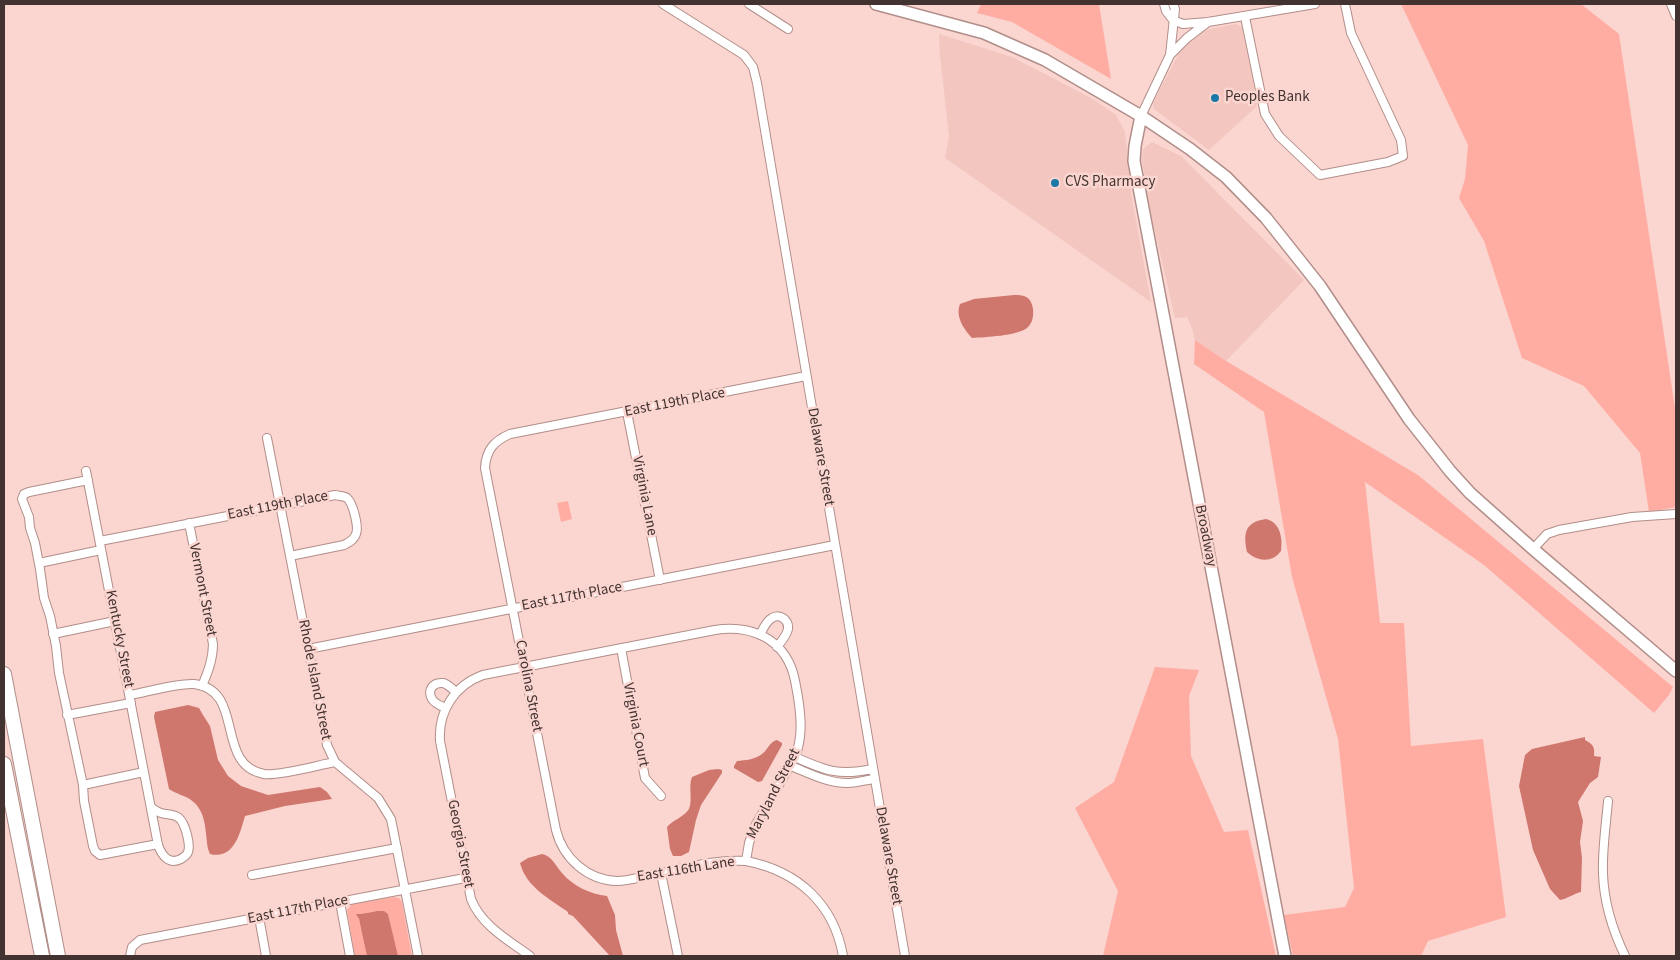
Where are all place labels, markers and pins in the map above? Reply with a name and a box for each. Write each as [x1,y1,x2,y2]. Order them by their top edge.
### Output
place label: Peoples Bank [1225,89,1310,107]
marker: Peoples Bank [1209,92,1221,104]
place label: CVS Pharmacy [1065,174,1155,192]
marker: CVS Pharmacy [1049,177,1061,189]

